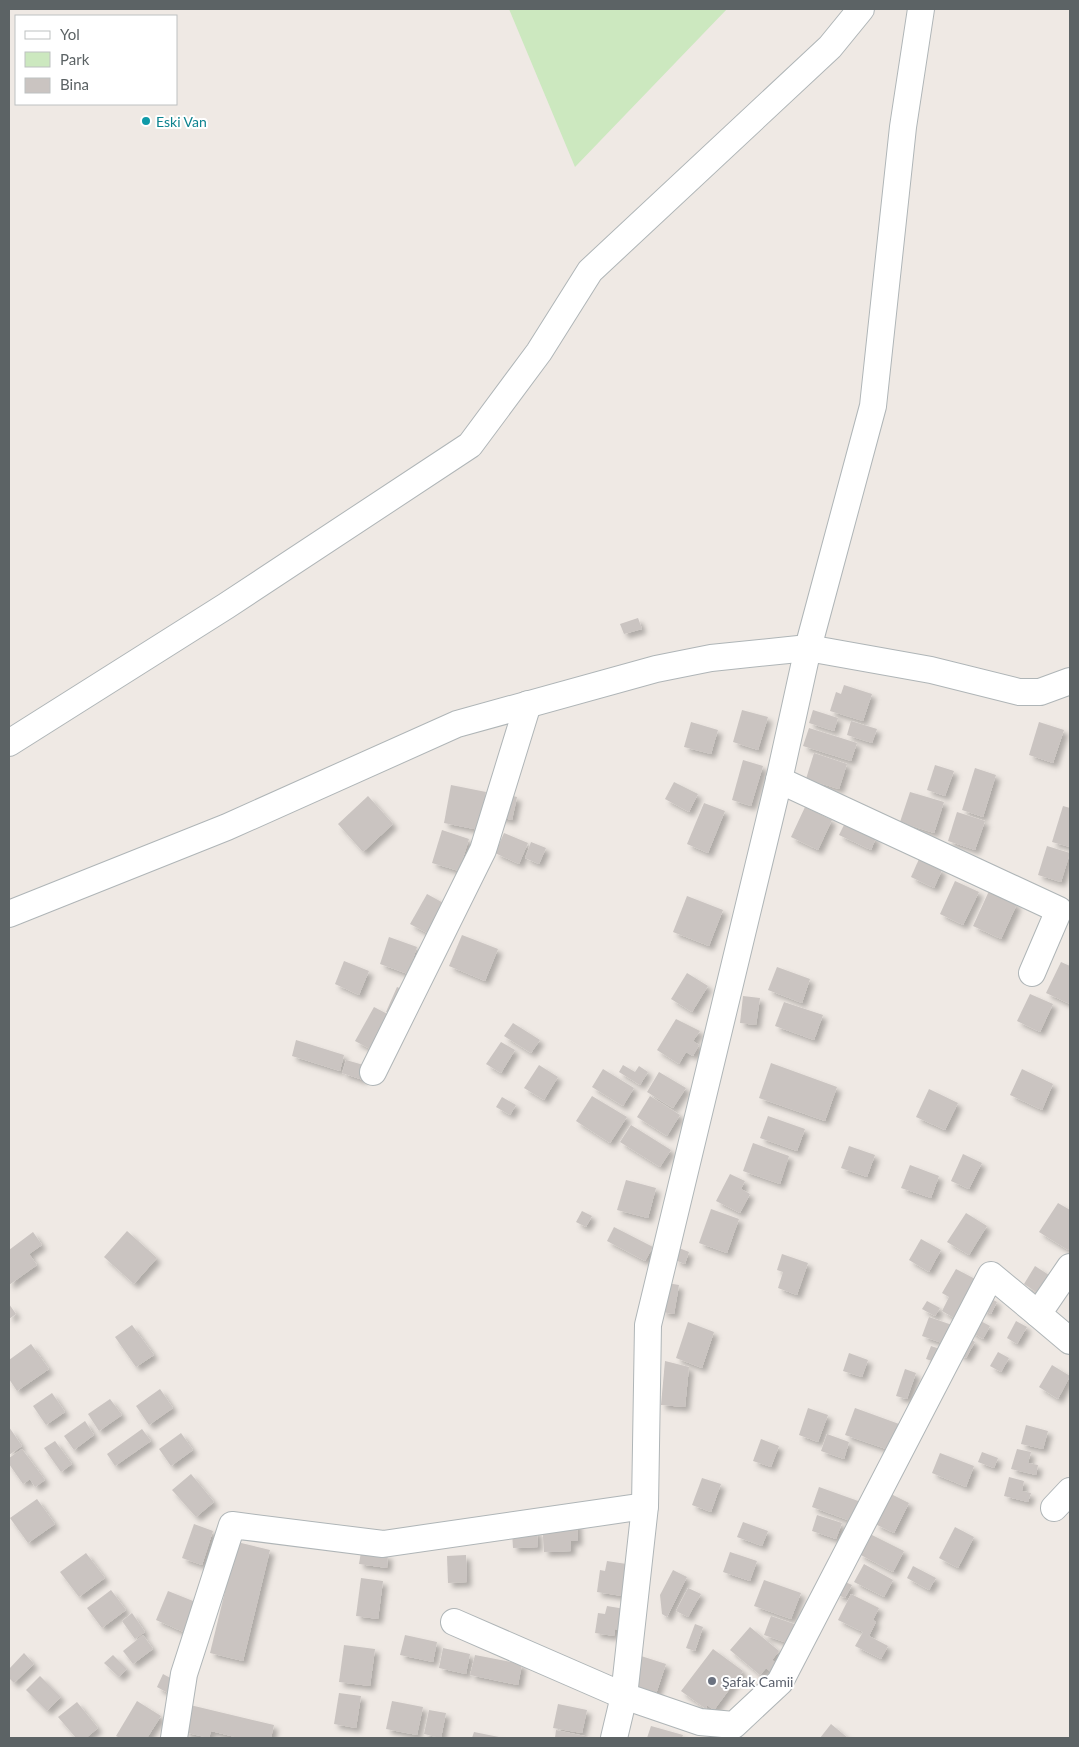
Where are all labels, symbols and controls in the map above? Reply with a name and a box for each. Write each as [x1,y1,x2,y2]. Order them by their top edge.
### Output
legend [15,15,178,105]
text: Yol [60,25,80,43]
text: Park [60,50,90,68]
text: Bina [60,75,89,93]
place label: Eski Van [156,113,207,130]
marker: Eski Van [140,115,152,127]
place label: Şafak Camii [722,1673,793,1690]
marker: Şafak Camii [706,1675,718,1687]

